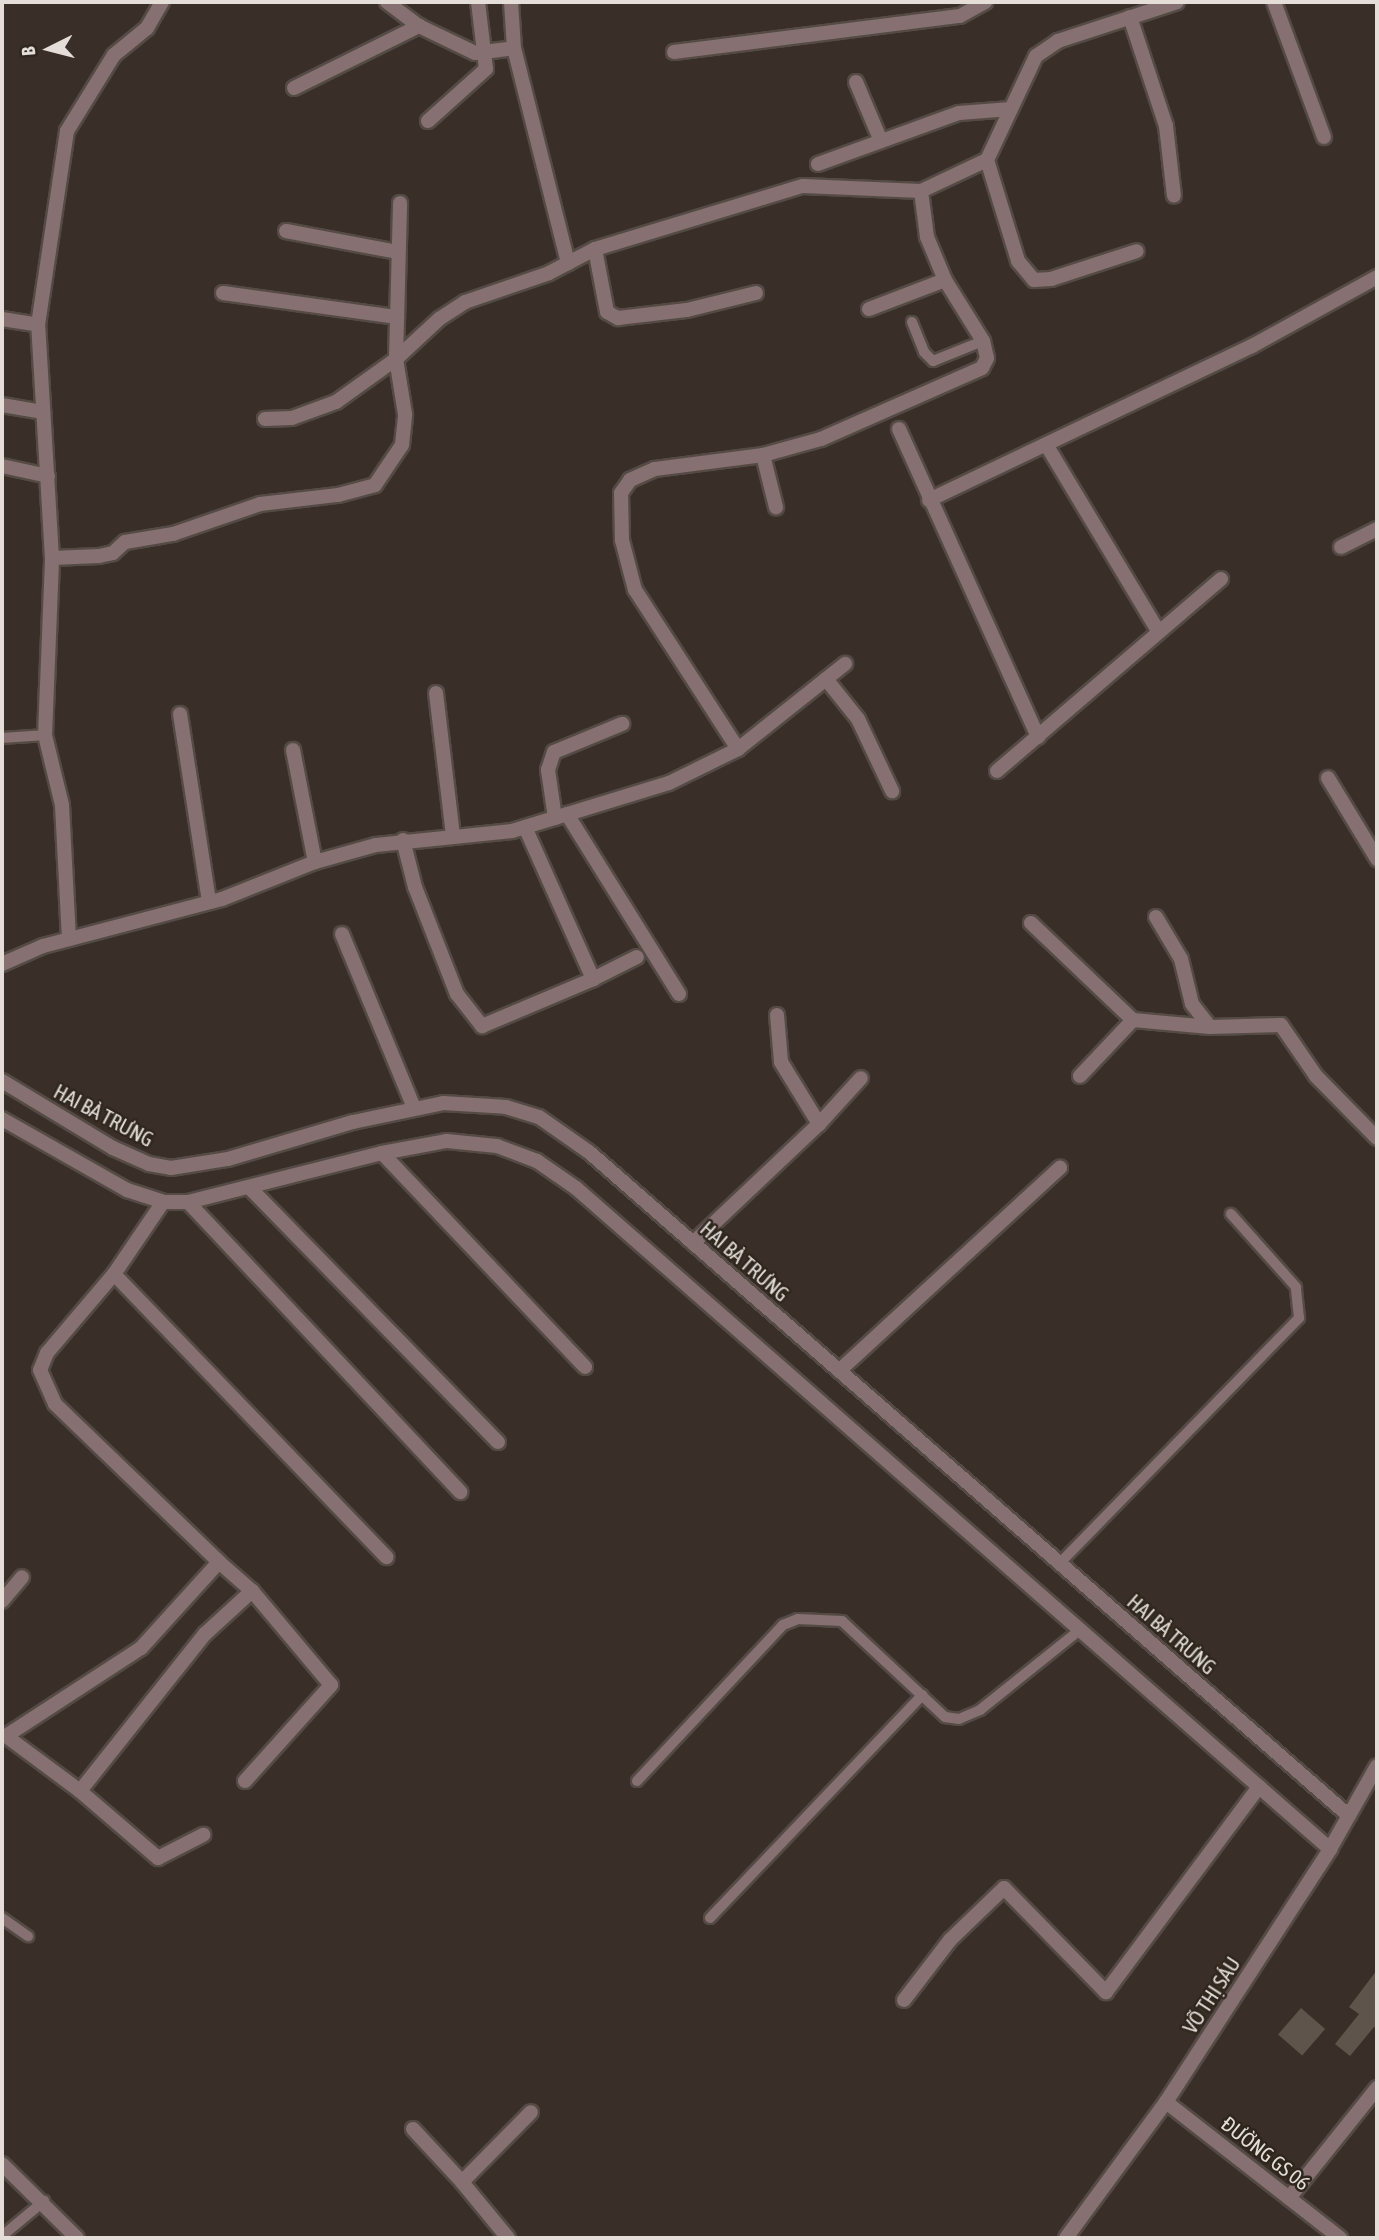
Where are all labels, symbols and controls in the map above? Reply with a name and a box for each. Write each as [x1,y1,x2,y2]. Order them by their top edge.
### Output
north arrow [14,14,84,84]
text: B [17,46,40,57]
street label: HAI BÀ TRƯNG [50,1078,158,1152]
street label: HAI BÀ TRƯNG [695,1216,795,1306]
street label: HAI BÀ TRƯNG [1122,1589,1222,1679]
street label: VÕ THỊ SÁU [1177,1952,1245,2038]
street label: ĐƯỜNG GS 06 [1217,2111,1315,2195]

